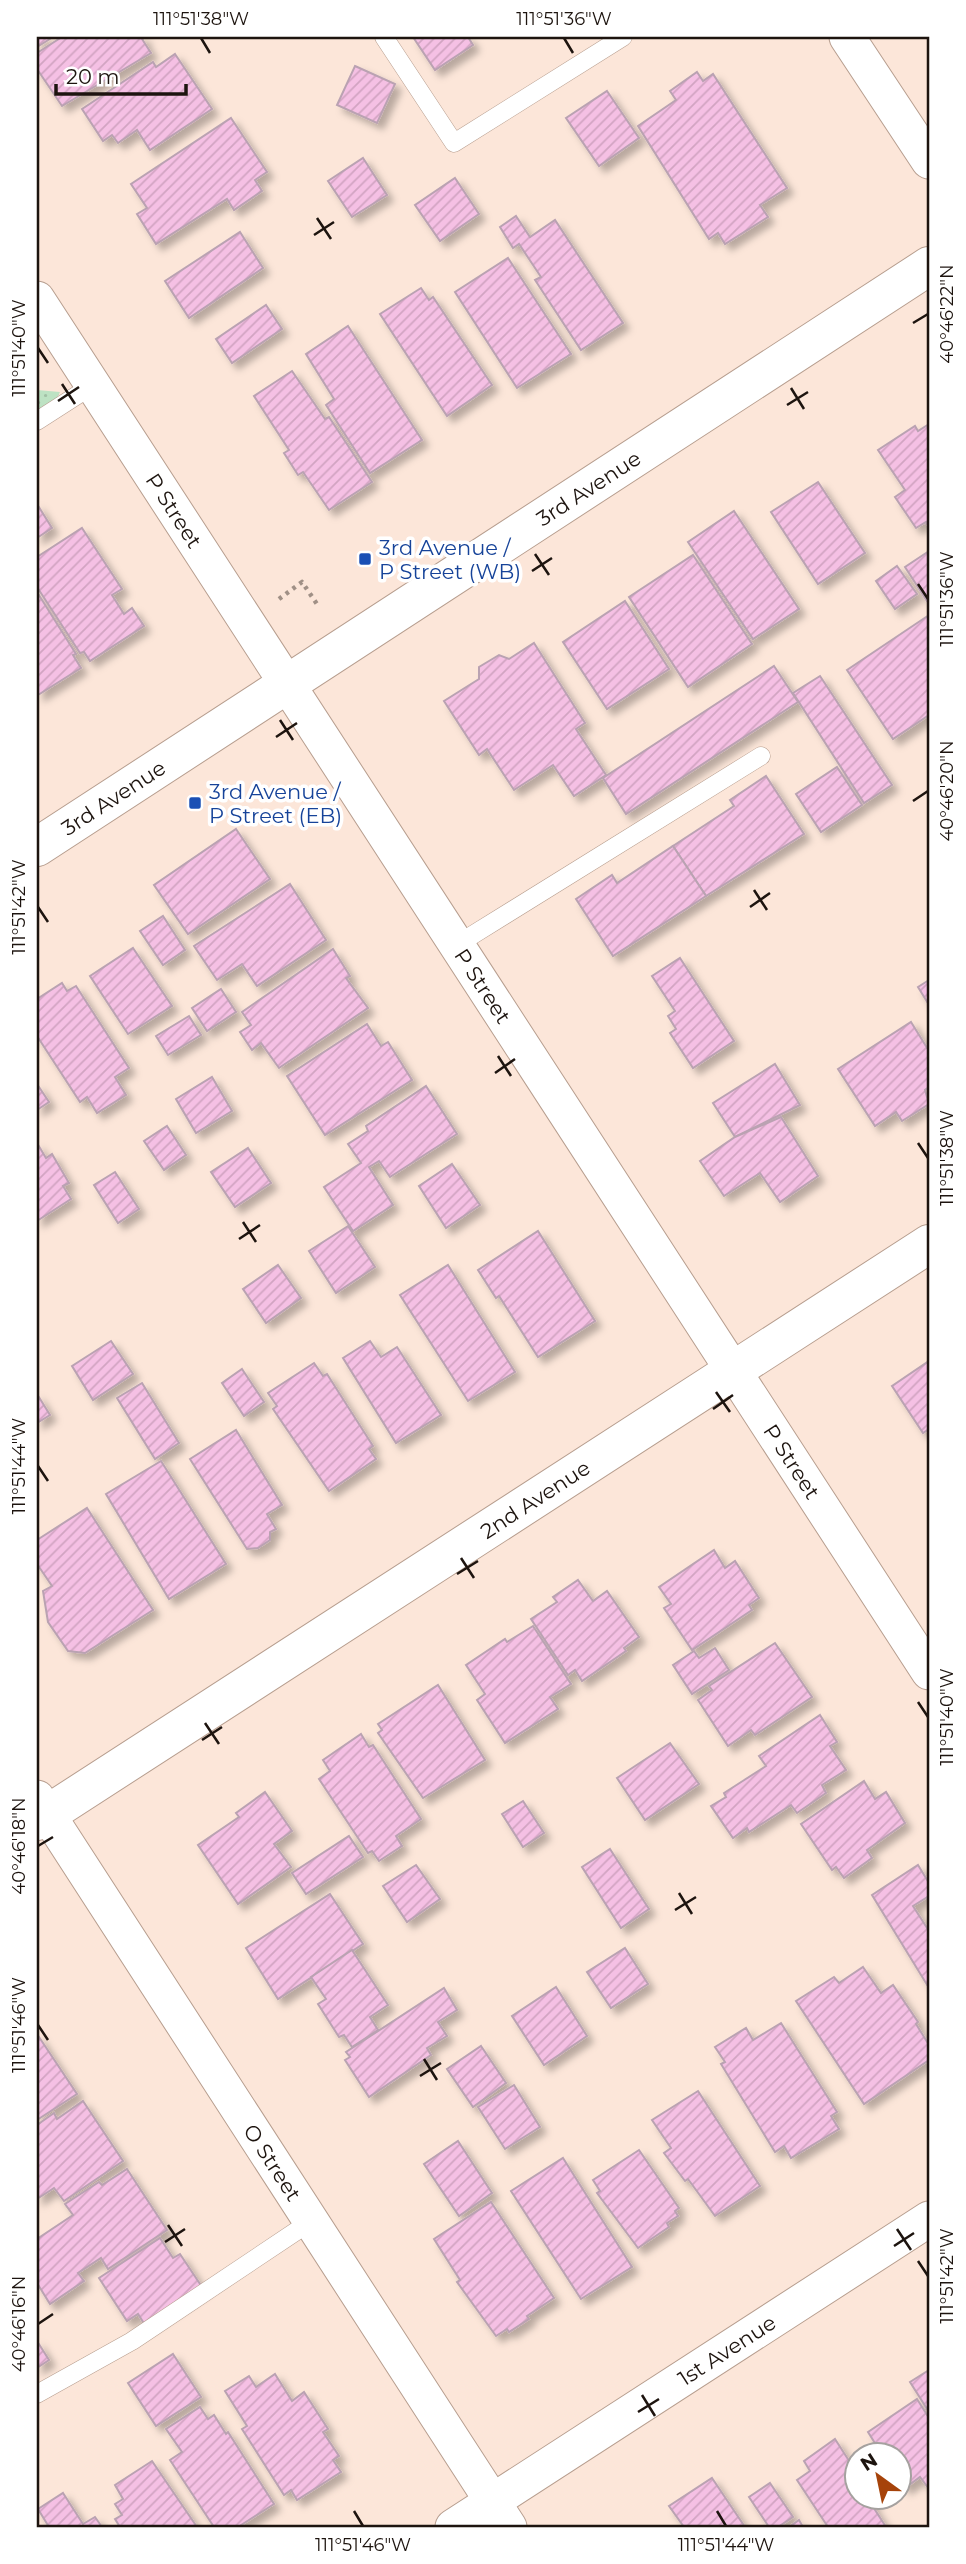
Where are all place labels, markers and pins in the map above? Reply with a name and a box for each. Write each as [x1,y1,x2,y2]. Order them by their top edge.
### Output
place label: 3rd Avenue / P Street (WB) [379,535,521,584]
marker: 3rd Avenue / P Street (WB) [357,551,373,567]
place label: 3rd Avenue / P Street (EB) [209,779,342,828]
marker: 3rd Avenue / P Street (EB) [187,795,203,811]

